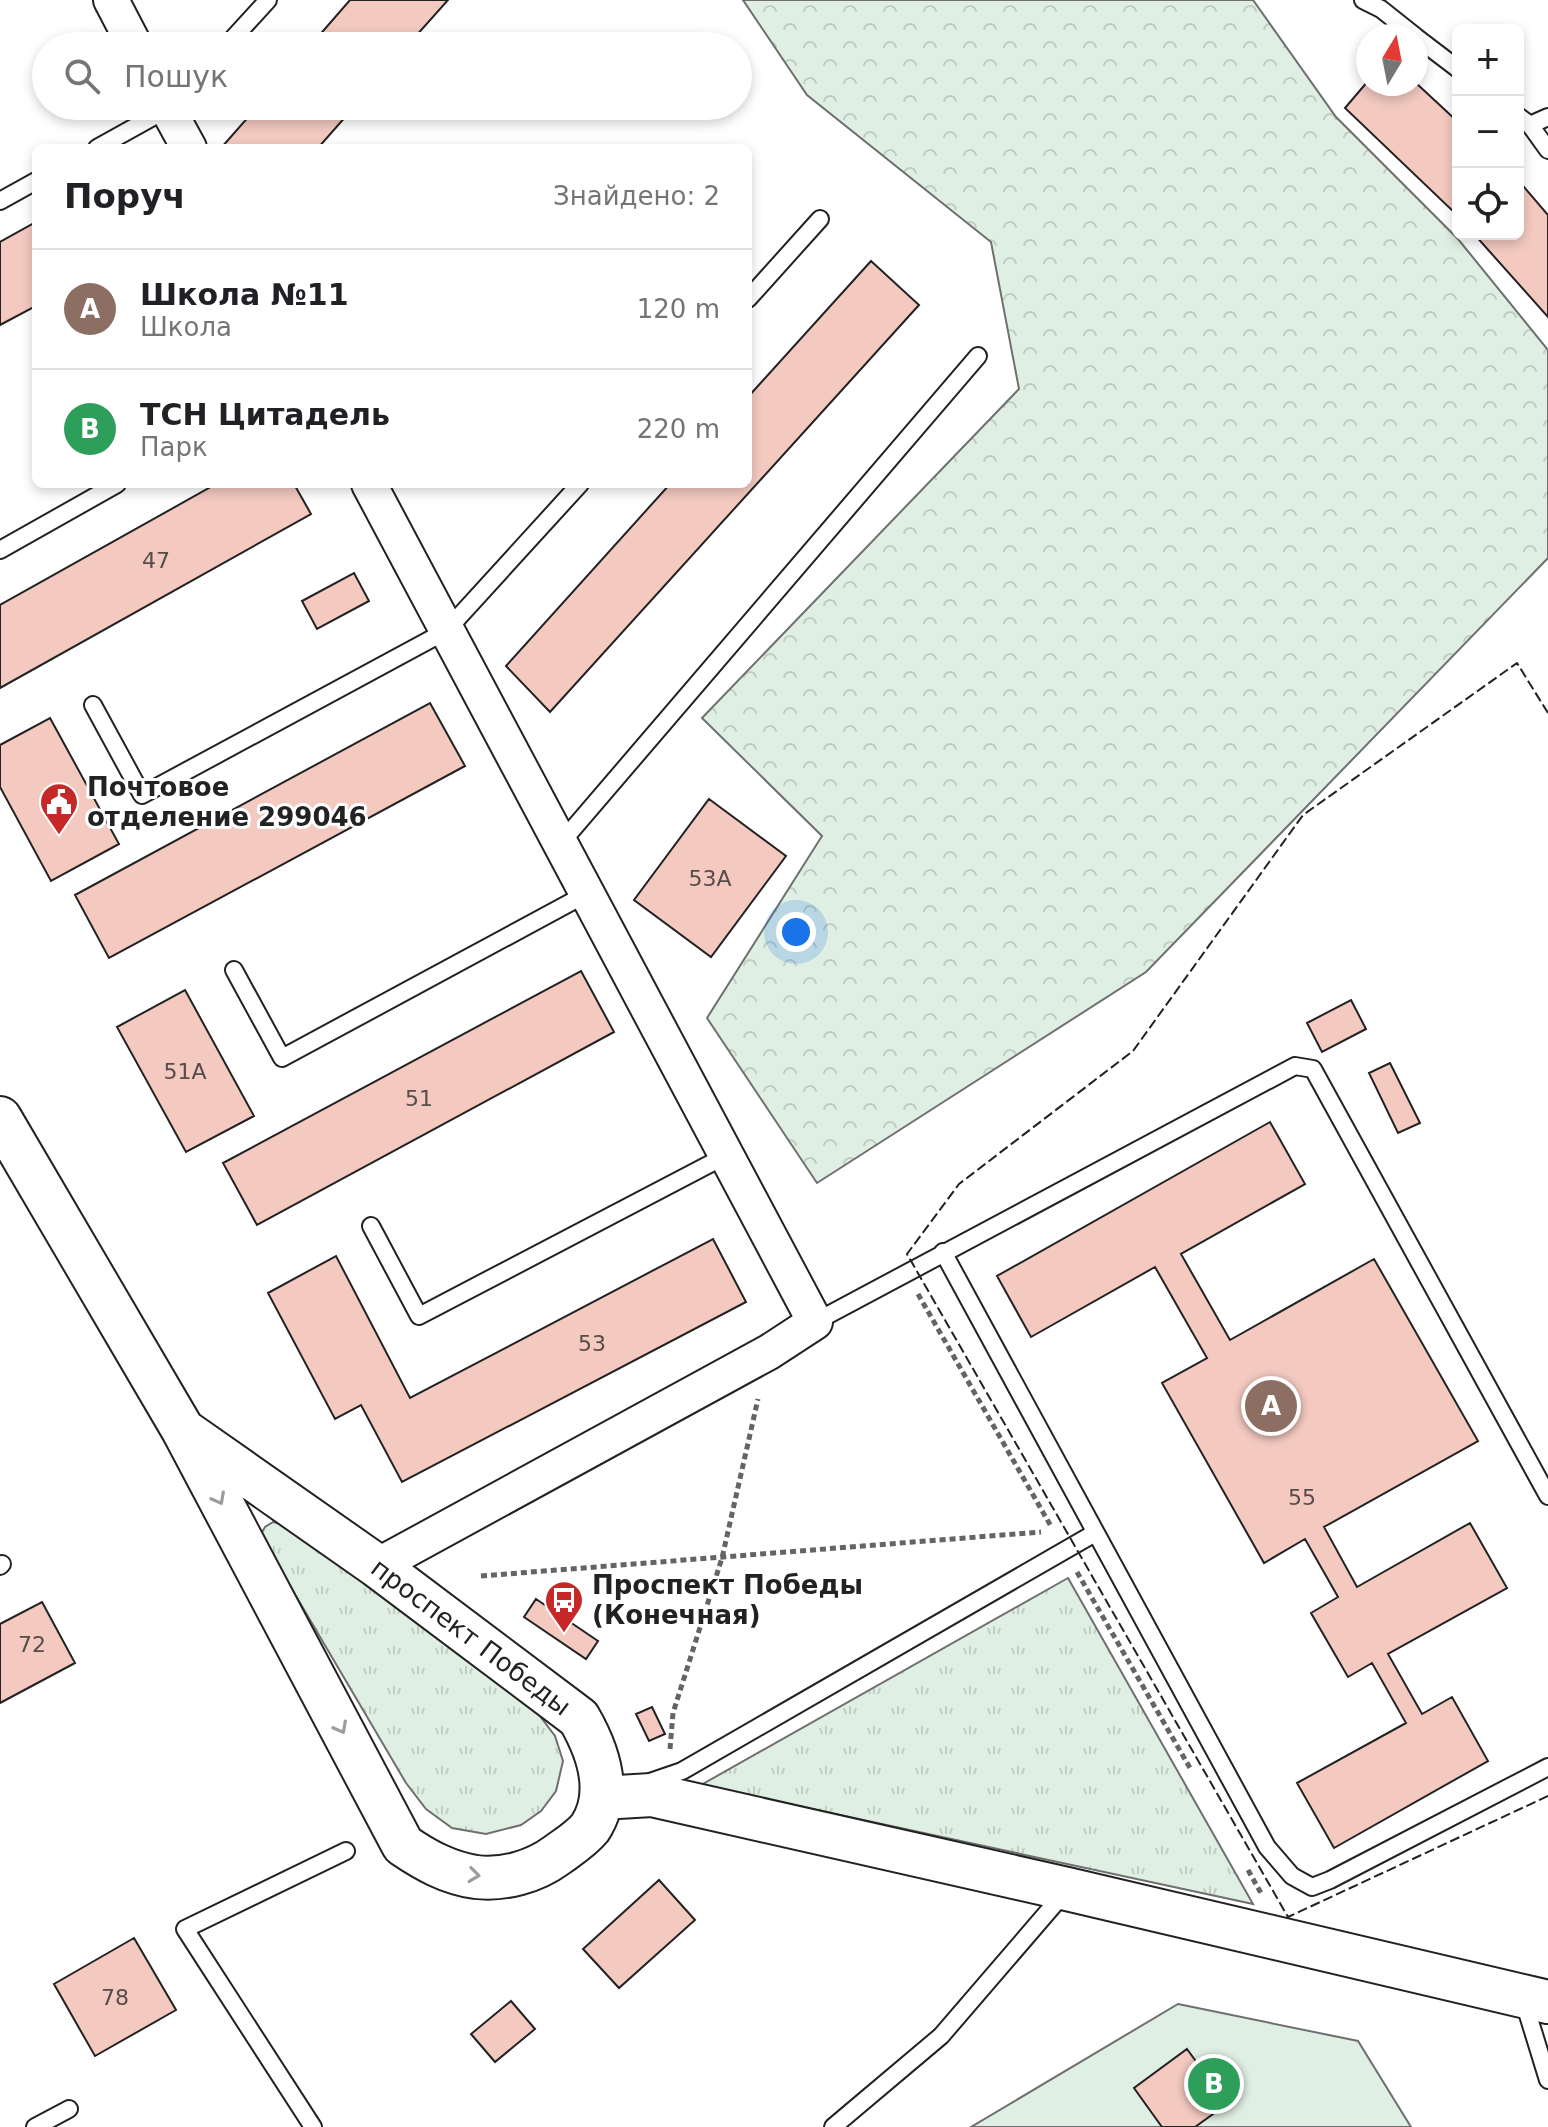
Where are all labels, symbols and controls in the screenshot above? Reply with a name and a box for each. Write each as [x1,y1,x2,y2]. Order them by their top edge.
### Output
north arrow [1356,24,1428,96]
map controls [1452,24,1524,240]
button: + [1452,24,1524,96]
search box [32,32,752,120]
icon: search [60,54,104,98]
text: Пошук [124,59,228,94]
button: − [1452,96,1524,168]
button: locate [1452,168,1524,240]
text: Поруч [64,176,186,216]
text: Знайдено: 2 [553,181,720,211]
text: Школа №11 [140,277,349,312]
text: A [80,294,100,324]
text: 120 m [637,294,720,324]
text: Школа [140,312,232,342]
text: ТСН Цитадель [140,397,390,432]
text: B [80,414,100,444]
text: 220 m [637,414,720,444]
text: Парк [140,432,208,462]
house number: 47 [142,548,170,573]
place label: Почтовое отделение 299046 [87,772,367,832]
public building icon: Почтовое отделение 299046 [38,781,80,836]
house number: 53А [688,866,732,891]
your location [776,912,816,952]
house number: 51А [163,1059,207,1084]
house number: 51 [405,1086,433,1111]
house number: 53 [578,1331,606,1356]
pin: A [1245,1376,1297,1436]
house number: 55 [1288,1485,1316,1510]
one-way arrow [210,1491,225,1505]
street label: проспект Победы [365,1552,577,1722]
place label: Проспект Победы (Конечная) [592,1570,863,1630]
bus stop icon: Проспект Победы (Конечная) [543,1579,585,1634]
house number: 72 [18,1632,46,1657]
one-way arrow [332,1720,347,1735]
one-way arrow [467,1866,481,1883]
house number: 78 [101,1985,129,2010]
pin: B [1188,2054,1240,2114]

